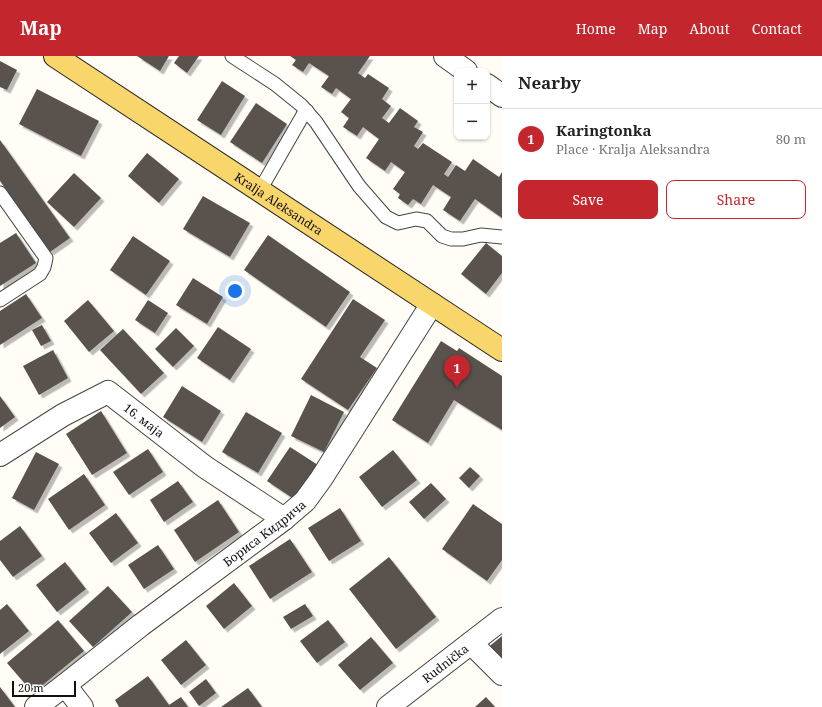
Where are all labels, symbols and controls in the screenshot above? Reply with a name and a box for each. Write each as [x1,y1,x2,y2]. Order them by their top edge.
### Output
text: Map [20,15,62,41]
text: Home [576,19,616,38]
text: Map [638,19,667,38]
text: About [689,19,730,38]
text: Contact [752,19,802,38]
map controls [454,68,490,140]
button: + [454,68,490,104]
text: Nearby [518,71,581,94]
button: − [454,104,490,140]
text: Karingtonka [556,120,651,140]
text: 1 [527,130,535,148]
text: 80 m [776,130,806,148]
text: Place · Kralja Aleksandra [556,140,710,158]
street label: Kralja Aleksandra [231,168,327,239]
button: Save [518,180,658,219]
button: Share [666,180,806,219]
your location [225,281,245,301]
pin: 1 [444,355,470,388]
street label: 16. маја [120,399,168,441]
street label: Бориса Kидрича [219,496,309,570]
street label: Rudnička [418,640,472,686]
scale bar [12,679,76,698]
text: 20 m [18,680,44,695]

